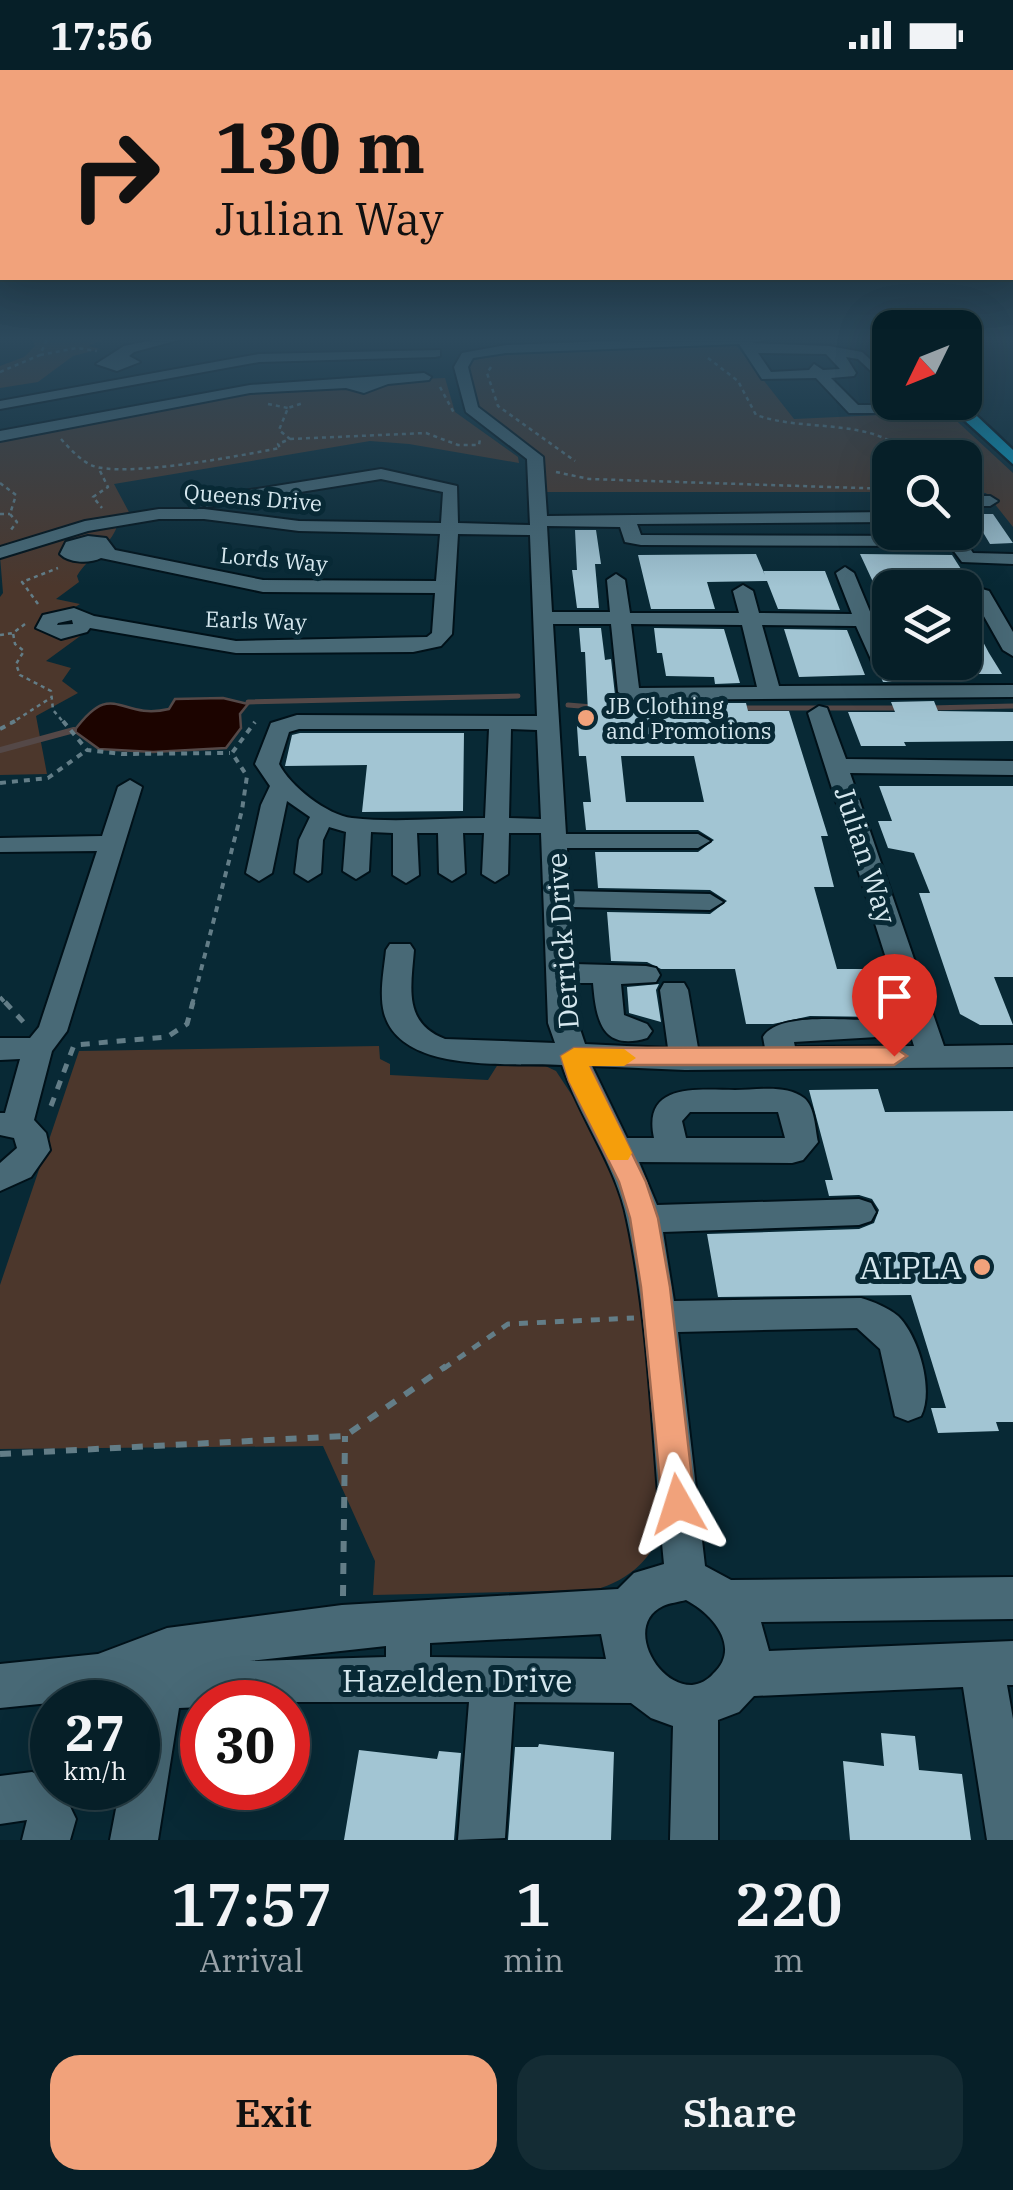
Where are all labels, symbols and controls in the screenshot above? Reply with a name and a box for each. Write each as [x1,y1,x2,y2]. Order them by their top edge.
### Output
text: 17:56 [50,11,153,60]
text: 130 m [215,101,425,192]
icon: right [50,110,180,240]
text: Julian Way [215,189,444,247]
north arrow [872,310,982,420]
map controls [872,310,982,680]
button: search [872,440,982,550]
street label: Queens Drive [183,477,323,517]
street label: Lords Way [219,540,329,578]
button: layers [872,570,982,680]
street label: Earls Way [205,604,308,636]
place label: JB Clothing and Promotions [606,691,772,745]
marker: JB Clothing and Promotions [575,707,597,729]
street label: Julian Way [826,782,906,928]
street label: Derrick Drive [537,852,587,1030]
pin [852,954,937,1057]
icon: arrive [867,969,922,1024]
place label: ALPLA [860,1246,962,1288]
marker: ALPLA [971,1256,993,1278]
position arrow [626,1452,730,1556]
street label: Hazelden Drive [342,1659,572,1701]
speed limit sign: 30 [180,1680,310,1810]
text: 27 [65,1700,125,1765]
text: km/h [63,1754,127,1787]
text: 17:57 [171,1864,332,1943]
text: 1 [515,1864,551,1943]
text: 220 [734,1864,842,1943]
text: Arrival [199,1939,304,1981]
text: min [503,1939,564,1981]
text: m [773,1939,804,1981]
button: Exit [50,2055,497,2170]
button: Share [517,2055,963,2170]

